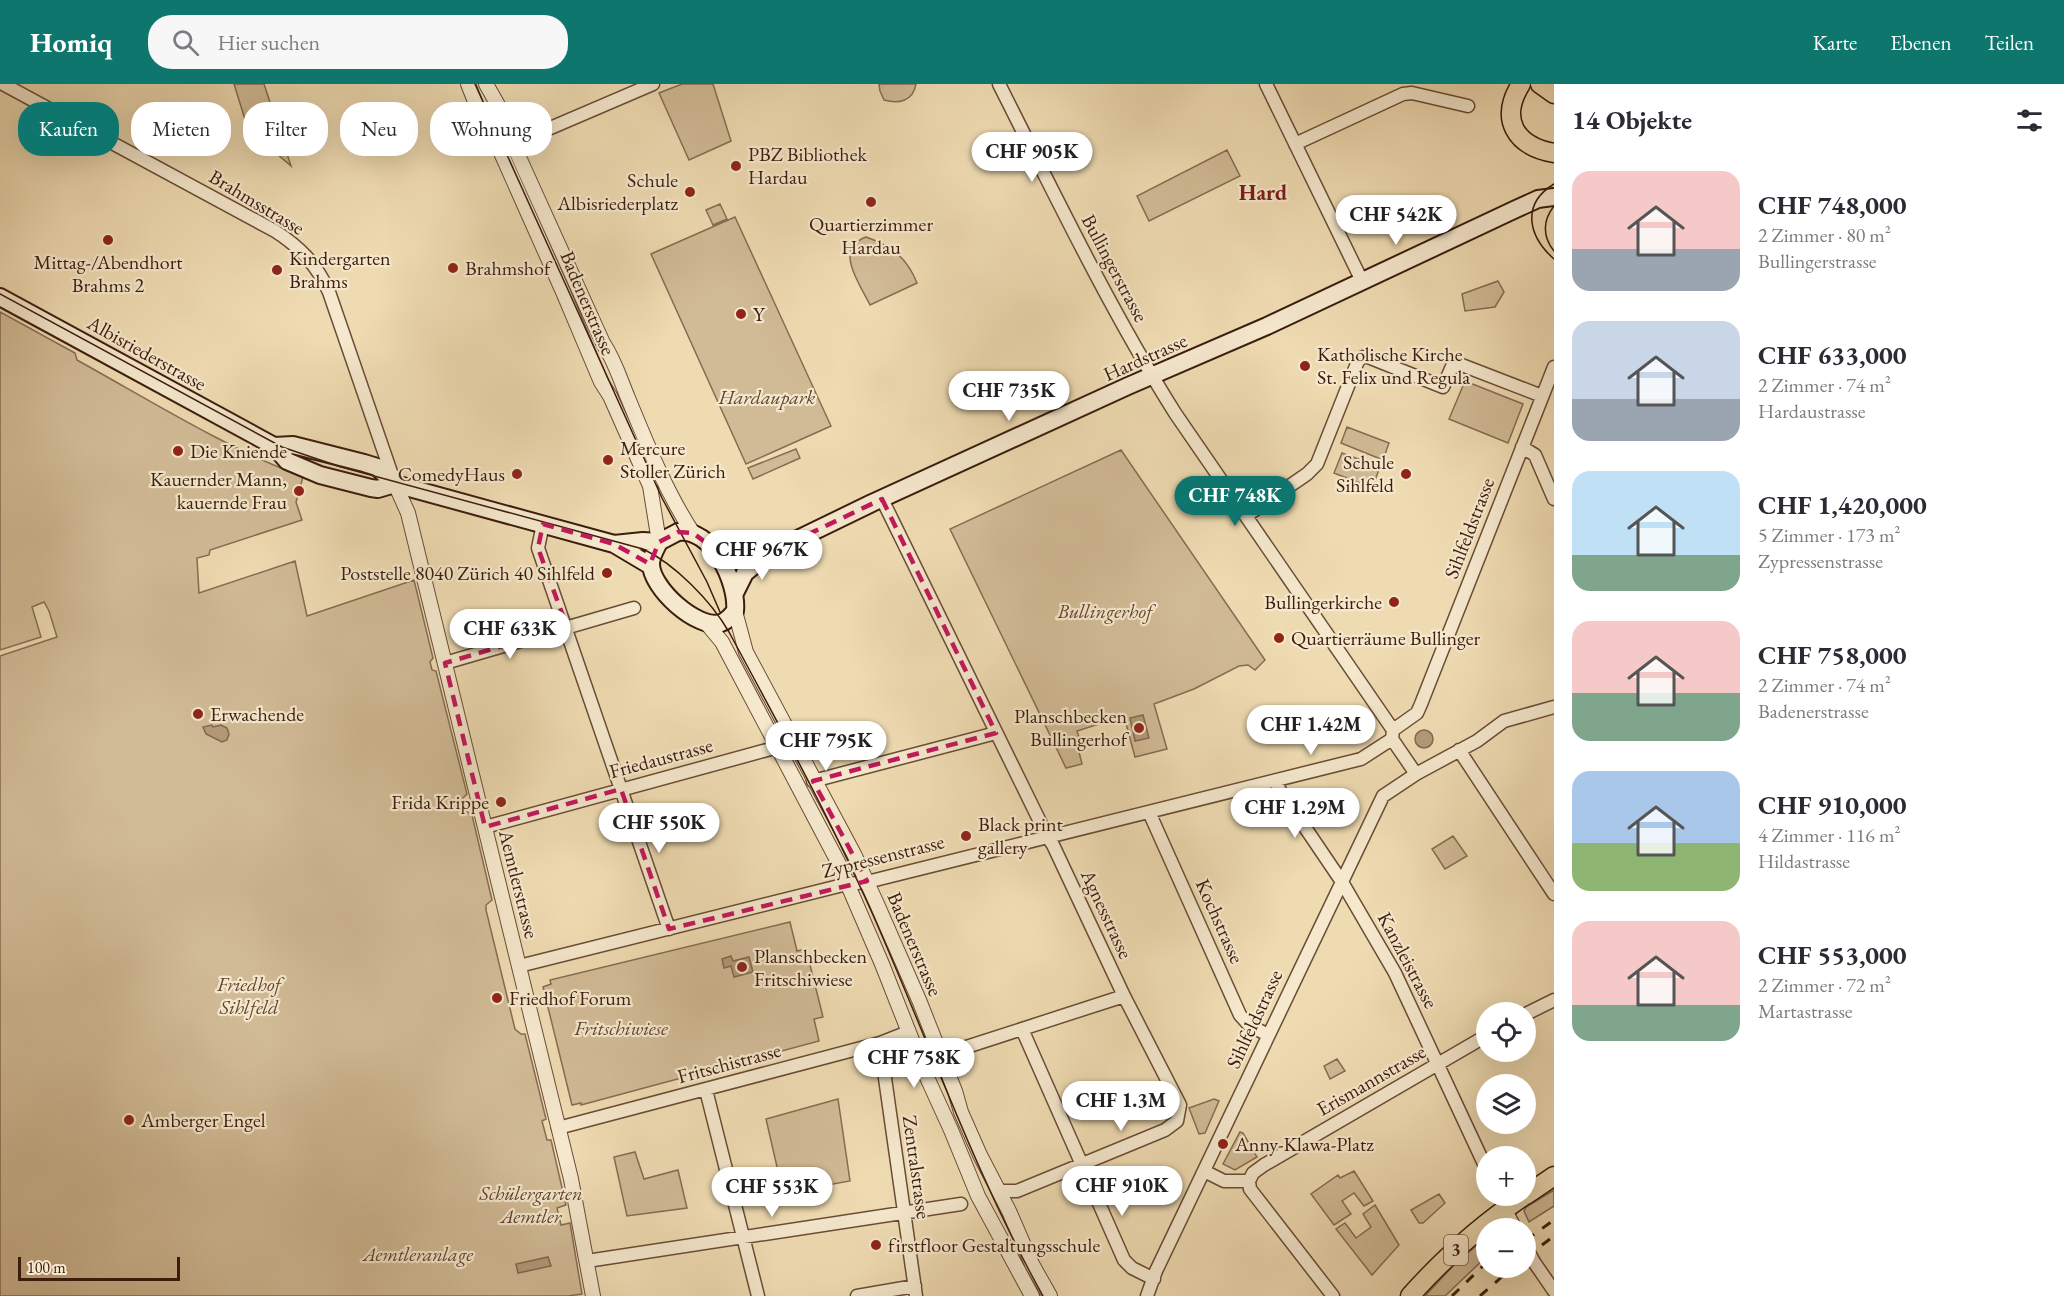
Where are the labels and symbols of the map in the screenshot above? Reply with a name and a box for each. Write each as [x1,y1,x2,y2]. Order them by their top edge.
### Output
pin: CHF 905K [970,132,1094,183]
place label: PBZ Bibliothek Hardau [748,141,867,190]
marker: PBZ Bibliothek Hardau [729,159,743,173]
street label: Brahmsstrasse [205,163,310,241]
place label: Schule Albisriederplatz [556,167,678,216]
district label: Hard [1239,178,1287,207]
marker: Schule Albisriederplatz [683,185,697,199]
marker: Quartierzimmer Hardau [864,195,878,209]
pin: CHF 542K [1334,195,1458,246]
street label: Bullingerstrasse [1076,210,1154,327]
place label: Quartierzimmer Hardau [809,211,933,260]
marker: Mittag-/Abendhort Brahms 2 [101,233,115,247]
place label: Kindergarten Brahms [289,245,391,294]
street label: Badenerstrasse [554,247,622,359]
place label: Mittag-/Abendhort Brahms 2 [33,249,183,298]
place label: Brahmshof [465,255,553,281]
marker: Brahmshof [446,261,460,275]
marker: Kindergarten Brahms [270,263,284,277]
place label: Y [753,301,766,327]
marker: Y [734,307,748,321]
street label: Albisriederstrasse [82,309,211,397]
street label: Hardstrasse [1099,327,1191,387]
place label: Katholische Kirche St. Felix und Regula [1317,341,1470,390]
marker: Katholische Kirche St. Felix und Regula [1298,359,1312,373]
pin: CHF 735K [947,371,1071,422]
park label: Hardaupark [718,384,815,410]
place label: Mercure Stoller Zürich [620,435,726,484]
place label: Die Kniende [190,438,287,464]
marker: Die Kniende [171,444,185,458]
place label: Schule Sihlfeld [1336,449,1395,498]
marker: Mercure Stoller Zürich [601,453,615,467]
place label: ComedyHaus [398,461,505,487]
place label: Kauernder Mann, kauernde Frau [150,466,287,515]
marker: ComedyHaus [510,467,524,481]
marker: Schule Sihlfeld [1399,467,1413,481]
street label: Sihlfeldstrasse [1438,474,1500,582]
pin: CHF 748K [1173,476,1297,527]
marker: Kauernder Mann, kauernde Frau [292,484,306,498]
pin: CHF 967K [700,530,824,581]
place label: Poststelle 8040 Zürich 40 Sihlfeld [340,560,596,586]
marker: Poststelle 8040 Zürich 40 Sihlfeld [600,566,614,580]
place label: Bullingerkirche [1264,589,1382,615]
marker: Bullingerkirche [1387,595,1401,609]
park label: Bullingerhof [1057,598,1157,624]
pin: CHF 633K [448,609,572,660]
place label: Quartierräume Bullinger [1291,625,1481,651]
marker: Quartierräume Bullinger [1272,631,1286,645]
place label: Erwachende [210,701,304,727]
place label: Planschbecken Bullingerhof [1014,703,1130,752]
pin: CHF 1.42M [1242,705,1380,756]
marker: Erwachende [191,707,205,721]
pin: CHF 795K [764,721,888,772]
marker: Planschbecken Bullingerhof [1132,721,1146,735]
street label: Friedaustrasse [606,732,716,784]
pin: CHF 1.29M [1226,788,1364,839]
place label: Frida Krippe [391,789,489,815]
marker: Frida Krippe [494,795,508,809]
pin: CHF 550K [597,803,721,854]
place label: Black print gallery [978,811,1064,860]
street label: Aemtlerstrasse [493,826,545,941]
street label: Zypressenstrasse [819,828,947,884]
marker: Black print gallery [959,829,973,843]
street label: Agnesstrasse [1075,864,1139,963]
street label: Kochstrasse [1190,875,1250,968]
street label: Badenerstrasse [881,888,949,1000]
street label: Kanzleistrasse [1372,907,1444,1013]
place label: Planschbecken Fritschiwiese [754,943,867,992]
marker: Planschbecken Fritschiwiese [735,960,749,974]
street label: Sihlfeldstrasse [1220,965,1288,1073]
park label: Friedhof Sihlfeld [216,971,286,1020]
place label: Friedhof Forum [509,985,632,1011]
marker: Friedhof Forum [490,991,504,1005]
park label: Fritschiwiese [573,1015,668,1041]
street label: Fritschistrasse [674,1037,784,1089]
pin: CHF 758K [852,1038,976,1089]
street label: Erismannstrasse [1312,1038,1431,1122]
pin: CHF 1.3M [1059,1081,1183,1132]
place label: Amberger Engel [140,1107,266,1133]
marker: Amberger Engel [122,1113,136,1127]
street label: Zentralstrasse [897,1114,937,1221]
place label: Anny-Klawa-Platz [1234,1131,1374,1157]
marker: Anny-Klawa-Platz [1216,1137,1230,1151]
pin: CHF 910K [1060,1166,1184,1217]
pin: CHF 553K [710,1167,834,1218]
park label: Schülergarten Aemtler [479,1180,582,1229]
place label: firstfloor Gestaltungsschule [888,1232,1100,1258]
road number: 3 [1444,1235,1468,1265]
marker: firstfloor Gestaltungsschule [869,1238,883,1252]
park label: Aemtleranlage [361,1241,473,1267]
scale bar [18,1254,180,1282]

